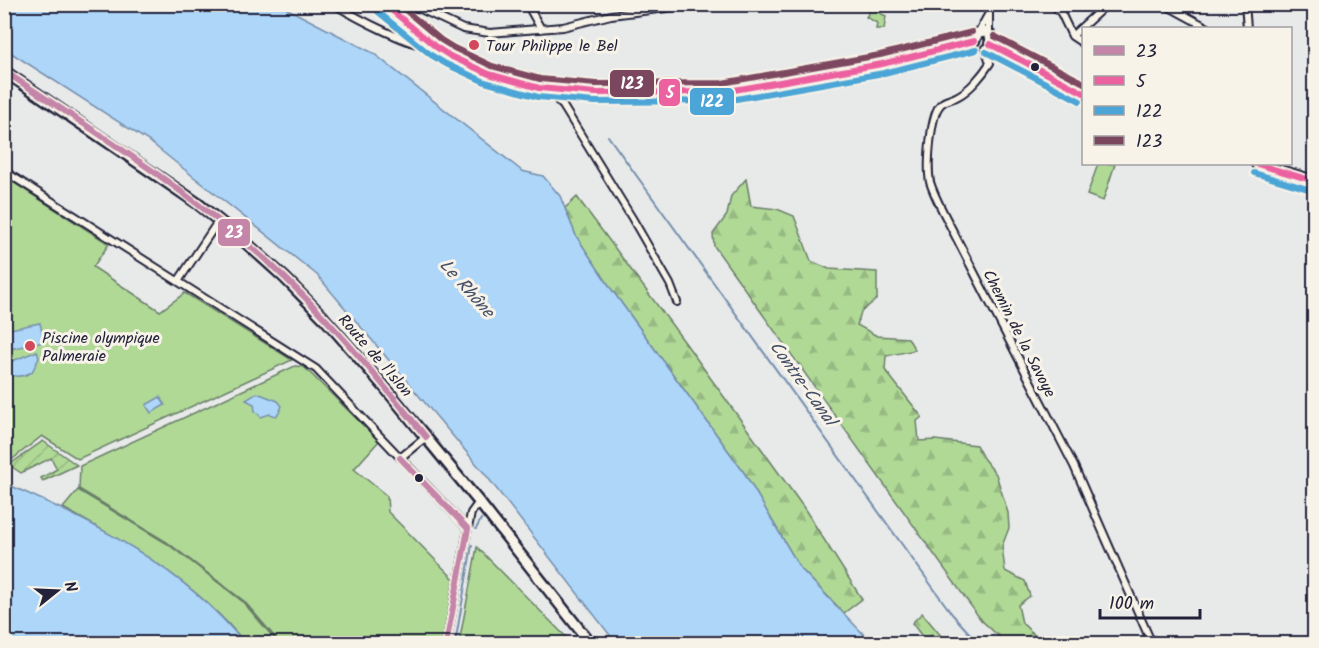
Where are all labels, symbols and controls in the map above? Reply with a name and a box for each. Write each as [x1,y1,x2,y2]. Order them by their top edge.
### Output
legend [1082,27,1292,165]
place label: Tour Philippe le Bel [486,34,618,59]
marker: Tour Philippe le Bel [467,38,481,52]
text: 23 [1136,38,1157,67]
unlabelled marker [1029,61,1041,73]
text: 5 [1136,68,1147,97]
line badge: 123 [609,69,655,98]
text: 123 [621,72,644,97]
line badge: 5 [658,78,681,107]
text: 5 [665,81,676,106]
line badge: 122 [689,87,735,116]
text: 122 [700,90,724,115]
text: 122 [1136,98,1163,127]
text: 123 [1136,128,1162,157]
line badge: 23 [217,218,251,247]
text: 23 [225,221,243,246]
water label: Le Rhône [431,253,502,327]
street label: Chemin de la Savoye [976,265,1062,402]
street label: Route de l'Islon [332,309,418,403]
place label: Piscine olympique Palmeraie [42,326,160,369]
water label: Contre-Canal [761,335,845,436]
marker: Piscine olympique Palmeraie [23,339,37,353]
unlabelled marker [413,472,425,484]
north arrow [27,561,87,621]
text: N [56,578,83,595]
scale bar [1100,582,1200,620]
text: 100 m [1109,590,1154,619]

